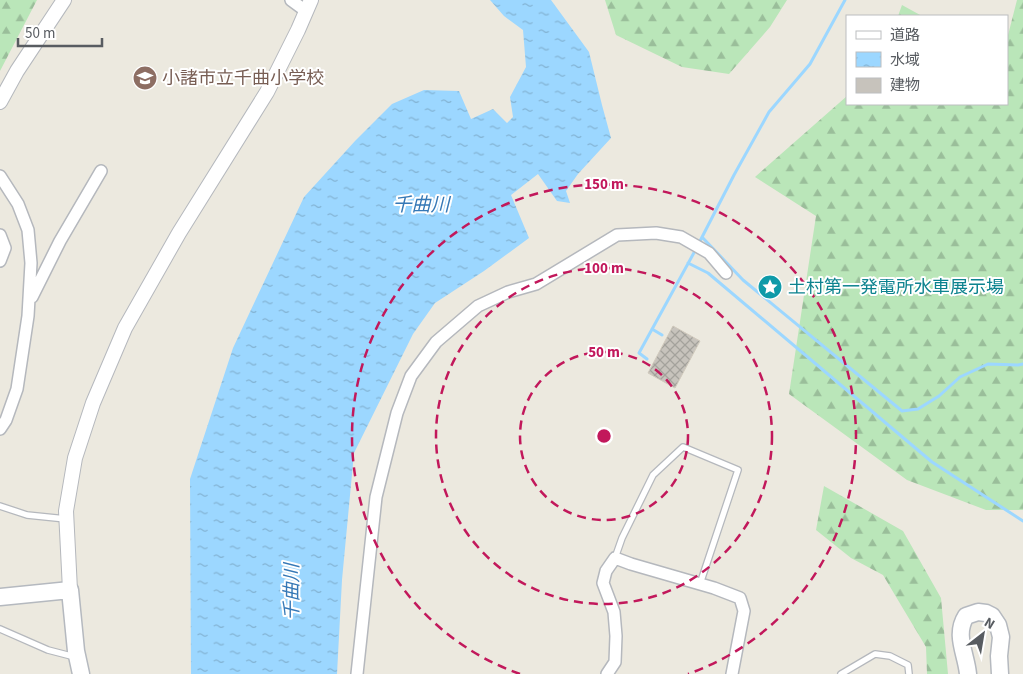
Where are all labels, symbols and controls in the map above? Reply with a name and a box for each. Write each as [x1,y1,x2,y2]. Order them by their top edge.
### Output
scale bar [18,15,101,47]
legend [846,15,1008,105]
text: 50 m [25,23,55,44]
text: 道路 [890,25,920,46]
text: 水域 [890,50,920,71]
school or university icon: 小諸市立千曲小学校 [132,65,158,91]
place label: 小諸市立千曲小学校 [162,66,324,91]
text: 建物 [890,75,920,96]
text: 150 m [584,174,624,195]
water label: 千曲川 [392,192,451,219]
text: 100 m [584,258,624,279]
place icon: 土村第一発電所水車展示場 [757,274,783,300]
place label: 土村第一発電所水車展示場 [788,275,1004,300]
text: 50 m [588,342,620,363]
centre of rings [595,427,613,445]
water label: 千曲川 [279,562,306,621]
north arrow [958,609,1008,659]
text: N [980,613,998,635]

